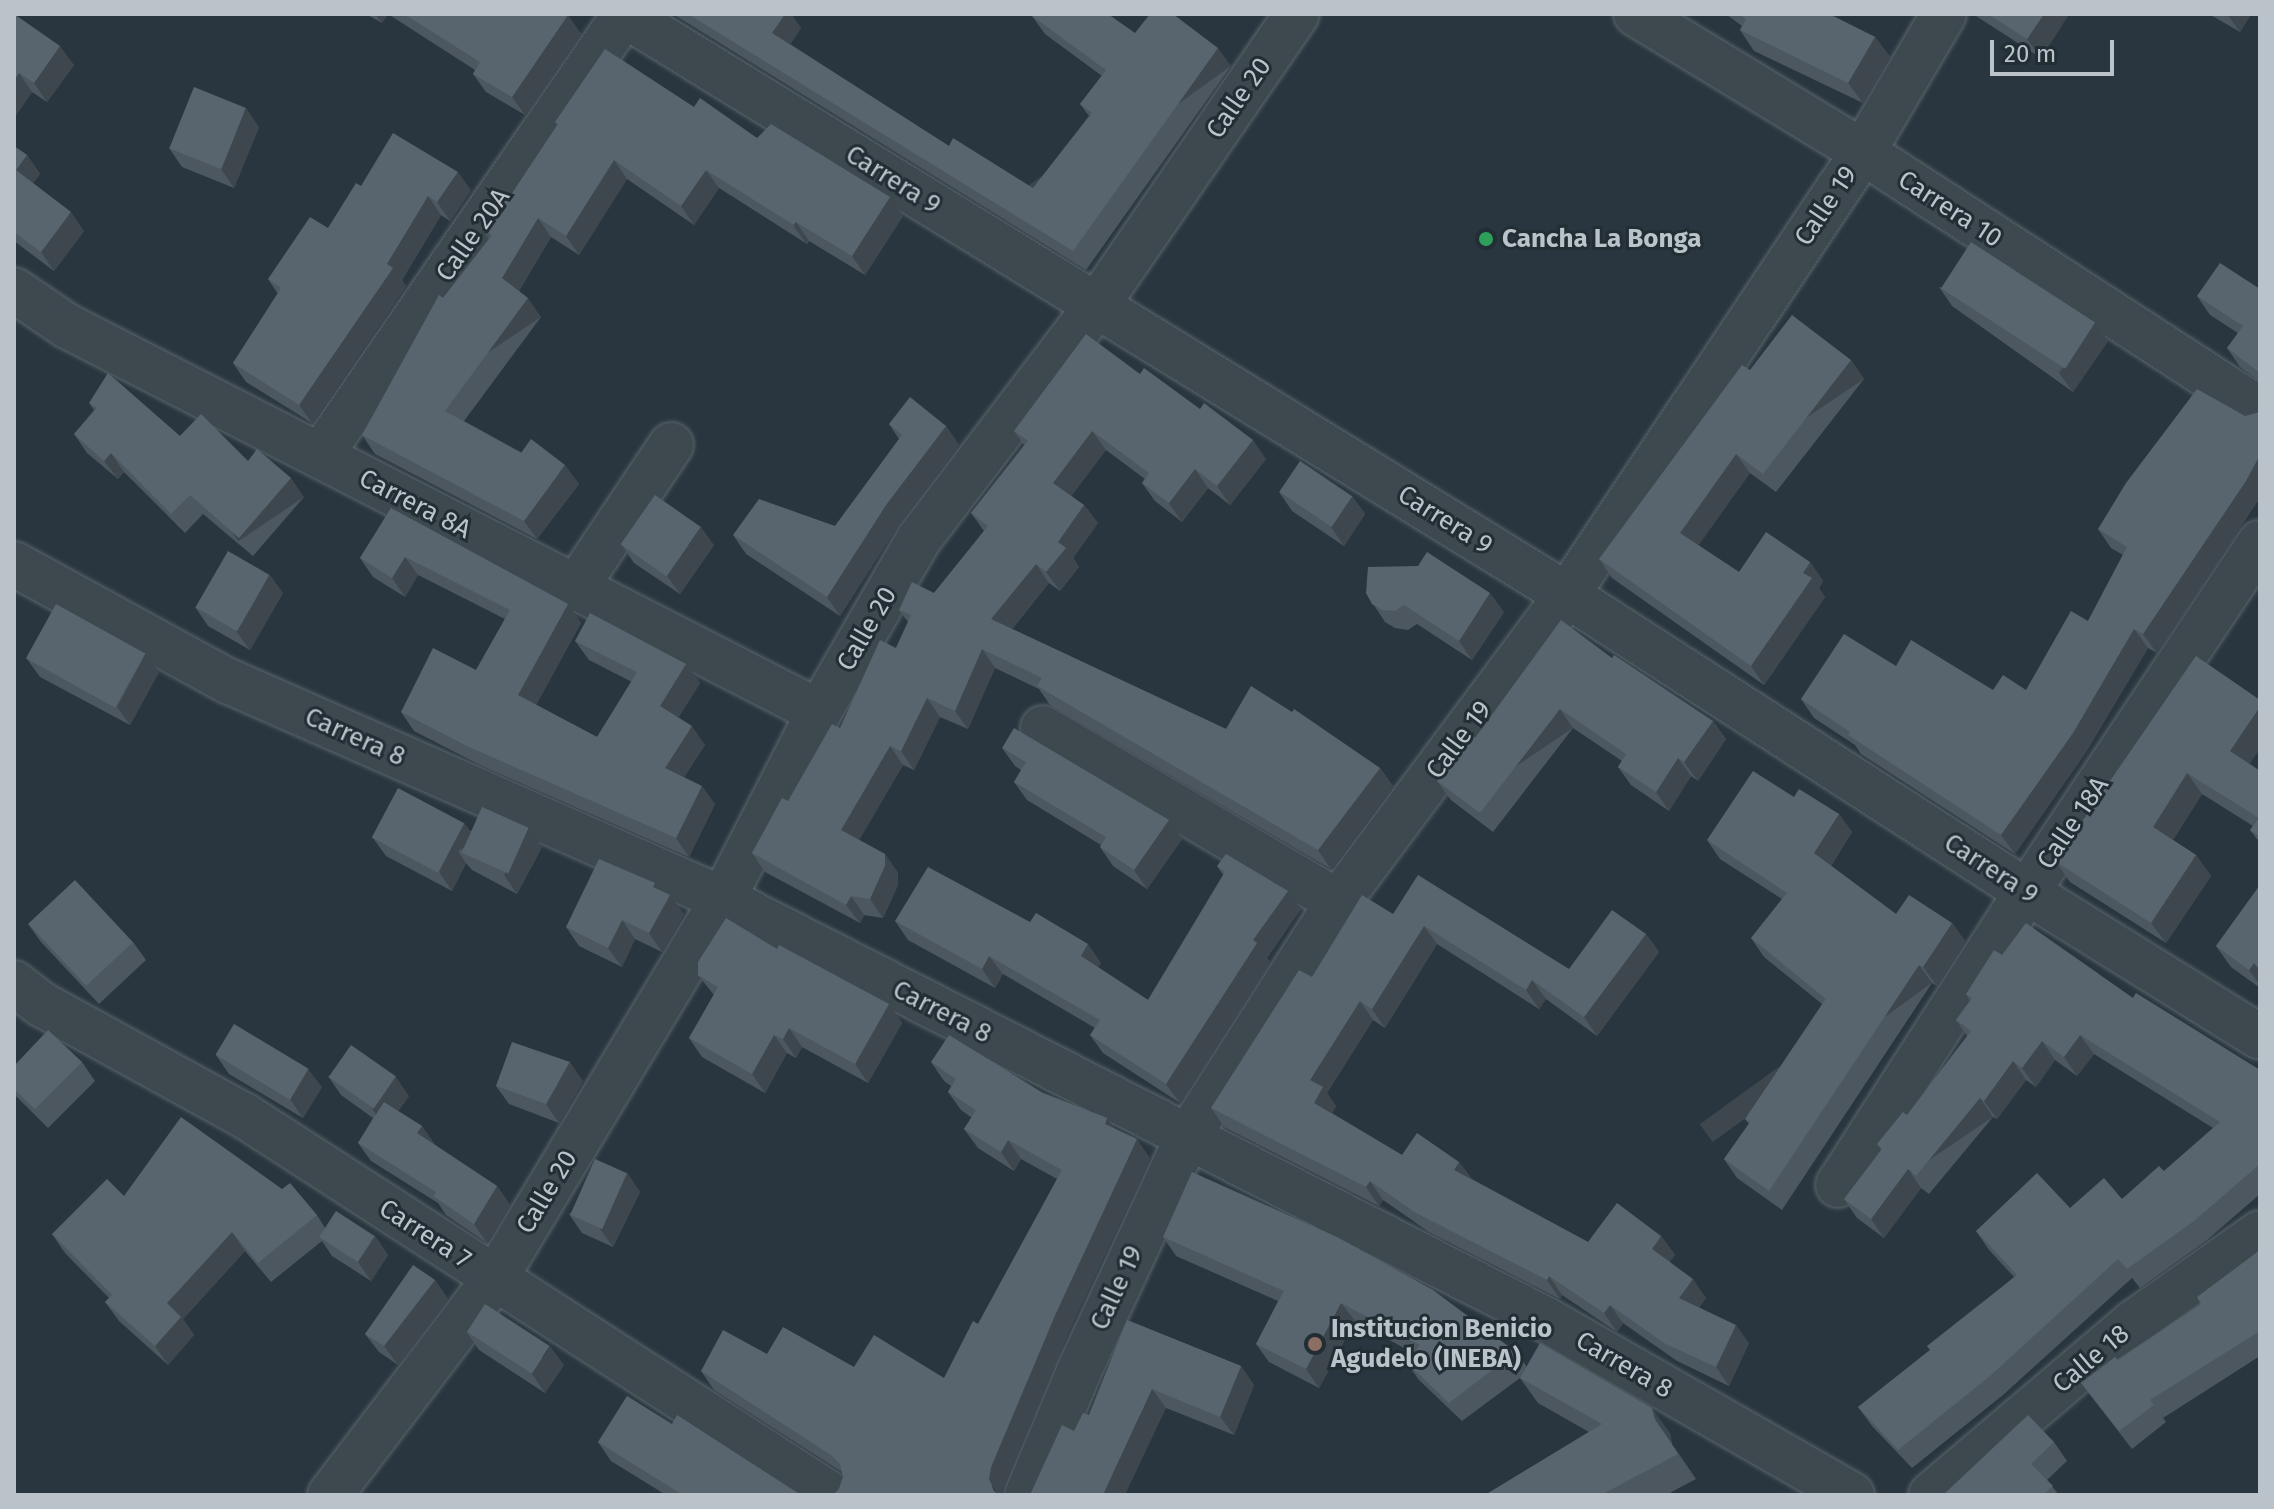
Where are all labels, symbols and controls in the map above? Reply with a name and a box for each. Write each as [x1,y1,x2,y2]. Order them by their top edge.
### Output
scale bar [1994,24,2118,74]
text: 20 m [2004,40,2056,68]
street label: Calle 20 [1200,51,1278,145]
street label: Carrera 9 [840,139,946,221]
street label: Calle 19 [1788,160,1864,252]
street label: Carrera 10 [1892,164,2008,254]
street label: Calle 20A [430,182,516,288]
place label: Cancha La Bonga [1502,223,1701,255]
marker: Cancha La Bonga [1477,230,1495,248]
street label: Carrera 8A [354,463,476,545]
street label: Carrera 9 [1392,479,1498,561]
street label: Calle 20 [831,581,903,677]
street label: Calle 19 [1420,695,1498,785]
street label: Carrera 8 [300,701,410,773]
street label: Calle 18A [2031,771,2115,875]
street label: Carrera 9 [1938,827,2044,911]
street label: Carrera 8 [888,974,996,1050]
street label: Calle 20 [510,1145,584,1239]
street label: Carrera 7 [373,1193,477,1275]
street label: Calle 19 [1084,1241,1150,1335]
place label: Institucion Benicio Agudelo (INEBA) [1331,1313,1552,1374]
street label: Calle 18 [2047,1318,2135,1400]
street label: Carrera 8 [1570,1325,1678,1405]
marker: Institucion Benicio Agudelo (INEBA) [1306,1335,1324,1353]

